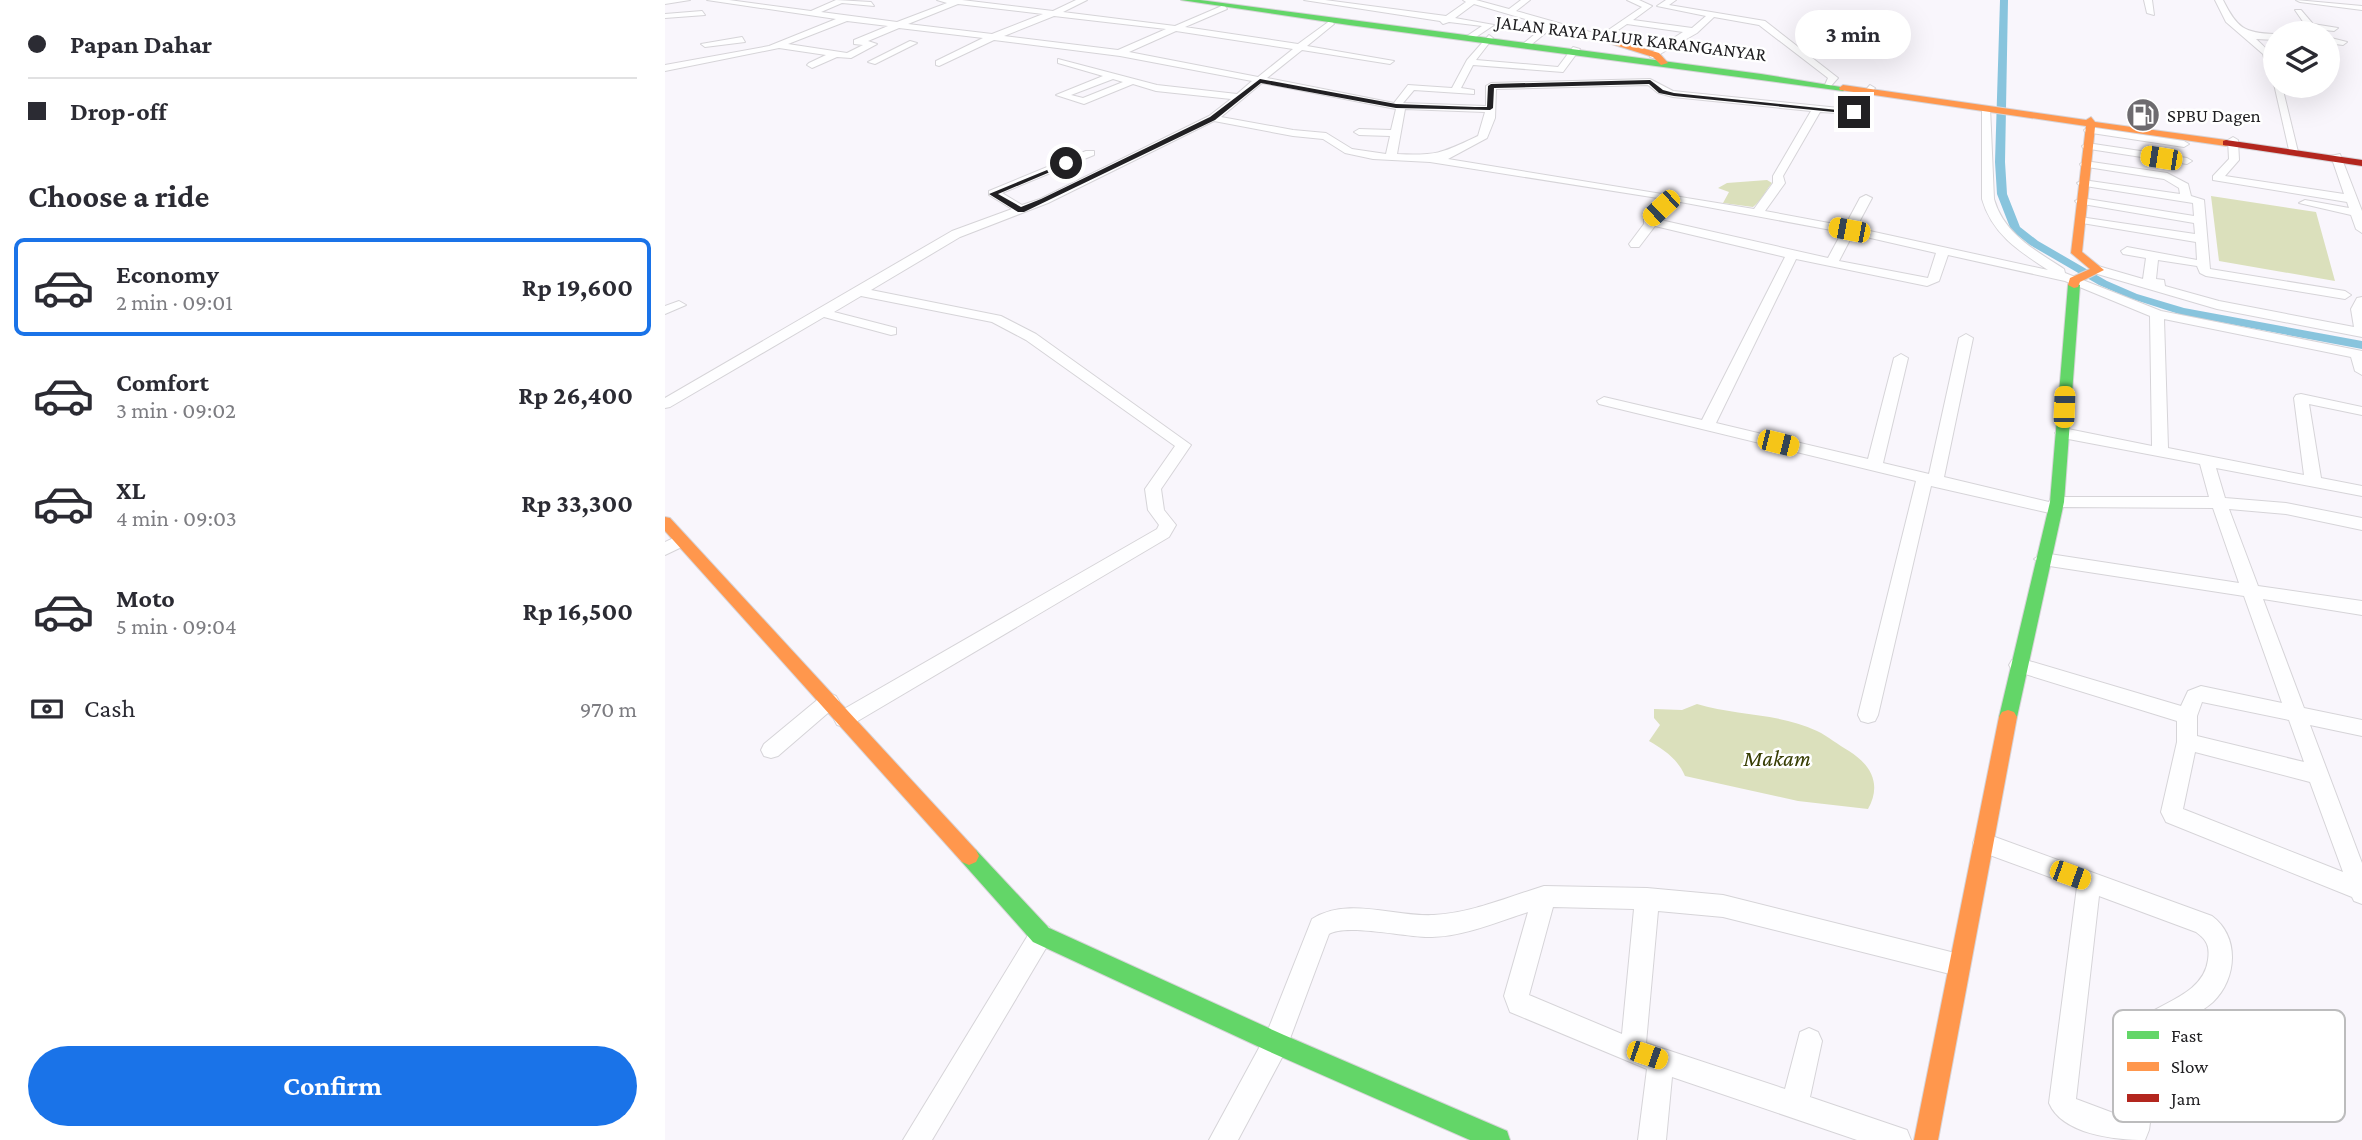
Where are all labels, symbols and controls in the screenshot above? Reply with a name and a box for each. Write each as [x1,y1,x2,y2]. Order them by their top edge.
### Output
callout: 3 min [1796,10,1912,60]
street label: JALAN RAYA PALUR KARANGANYAR [1493,11,1768,65]
text: 3 min [1825,21,1881,47]
map controls [2263,21,2340,98]
button: layers [2263,21,2340,98]
text: Papan Dahar [70,30,212,59]
route end [1838,96,1870,128]
fuel station icon: SPBU Dagen [2124,96,2162,134]
text: Drop-off [70,97,167,126]
place label: SPBU Dagen [2167,105,2261,126]
car [2139,144,2184,172]
route start [1050,147,1082,179]
text: Choose a ride [28,178,209,214]
car [1639,186,1684,230]
car [1827,216,1872,244]
icon: car [32,256,95,319]
text: Economy [116,260,219,289]
text: Rp 19,600 [522,273,633,302]
text: 2 min · 09:01 [116,289,233,315]
icon: car [32,364,95,427]
text: Comfort [116,368,209,397]
text: Rp 26,400 [518,381,633,410]
car [2053,386,2076,428]
text: 3 min · 09:02 [116,397,236,423]
car [1756,428,1801,458]
icon: car [32,472,95,535]
text: XL [116,476,145,505]
text: Rp 33,300 [521,489,633,518]
text: 4 min · 09:03 [116,505,237,531]
icon: car [32,580,95,643]
text: Moto [116,584,175,613]
text: Rp 16,500 [523,597,633,626]
text: 5 min · 09:04 [116,613,237,639]
icon: cash [28,690,66,728]
text: Cash [84,694,135,723]
text: 970 m [580,696,637,722]
park label: Makam [1742,745,1811,771]
car [2047,858,2094,892]
legend [2113,1010,2345,1122]
text: Fast [2171,1025,2203,1046]
car [1624,1038,1671,1072]
button: Confirm [28,1046,637,1126]
text: Slow [2171,1056,2208,1077]
text: Jam [2169,1088,2201,1109]

